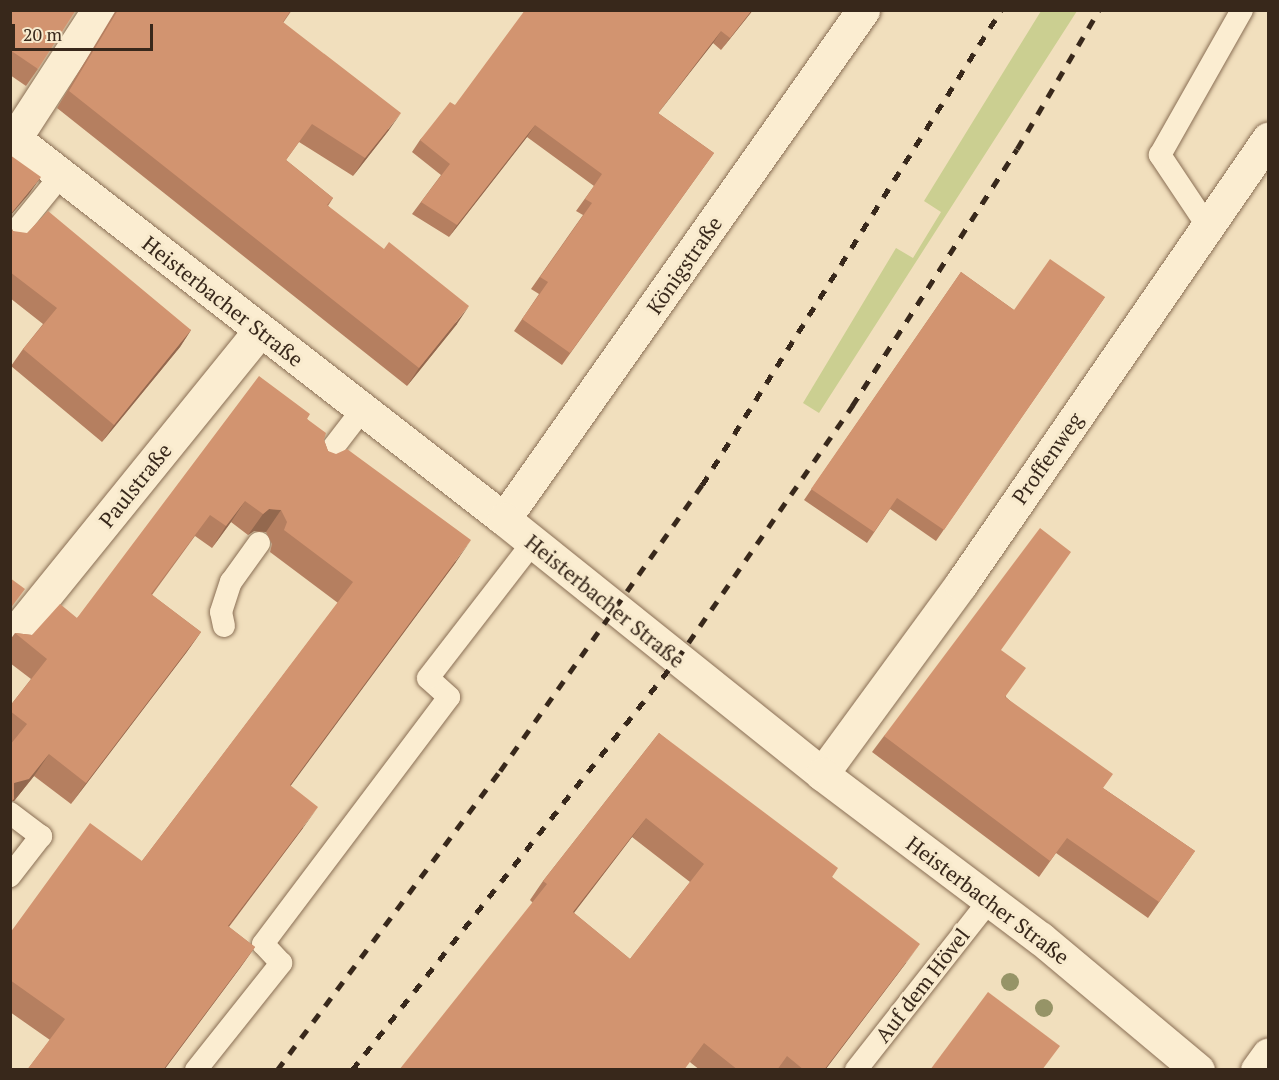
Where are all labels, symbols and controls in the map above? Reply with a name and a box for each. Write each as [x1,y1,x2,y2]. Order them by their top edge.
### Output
scale bar [15,12,156,50]
text: 20 m [23,22,62,46]
street label: Königstraße [641,211,727,319]
street label: Heisterbacher Straße [138,230,308,372]
street label: Proffenweg [1006,407,1088,509]
street label: Paulstraße [93,438,177,532]
street label: Heisterbacher Straße [520,529,690,673]
street label: Heisterbacher Straße [902,831,1074,969]
street label: Auf dem Hövel [870,923,974,1047]

